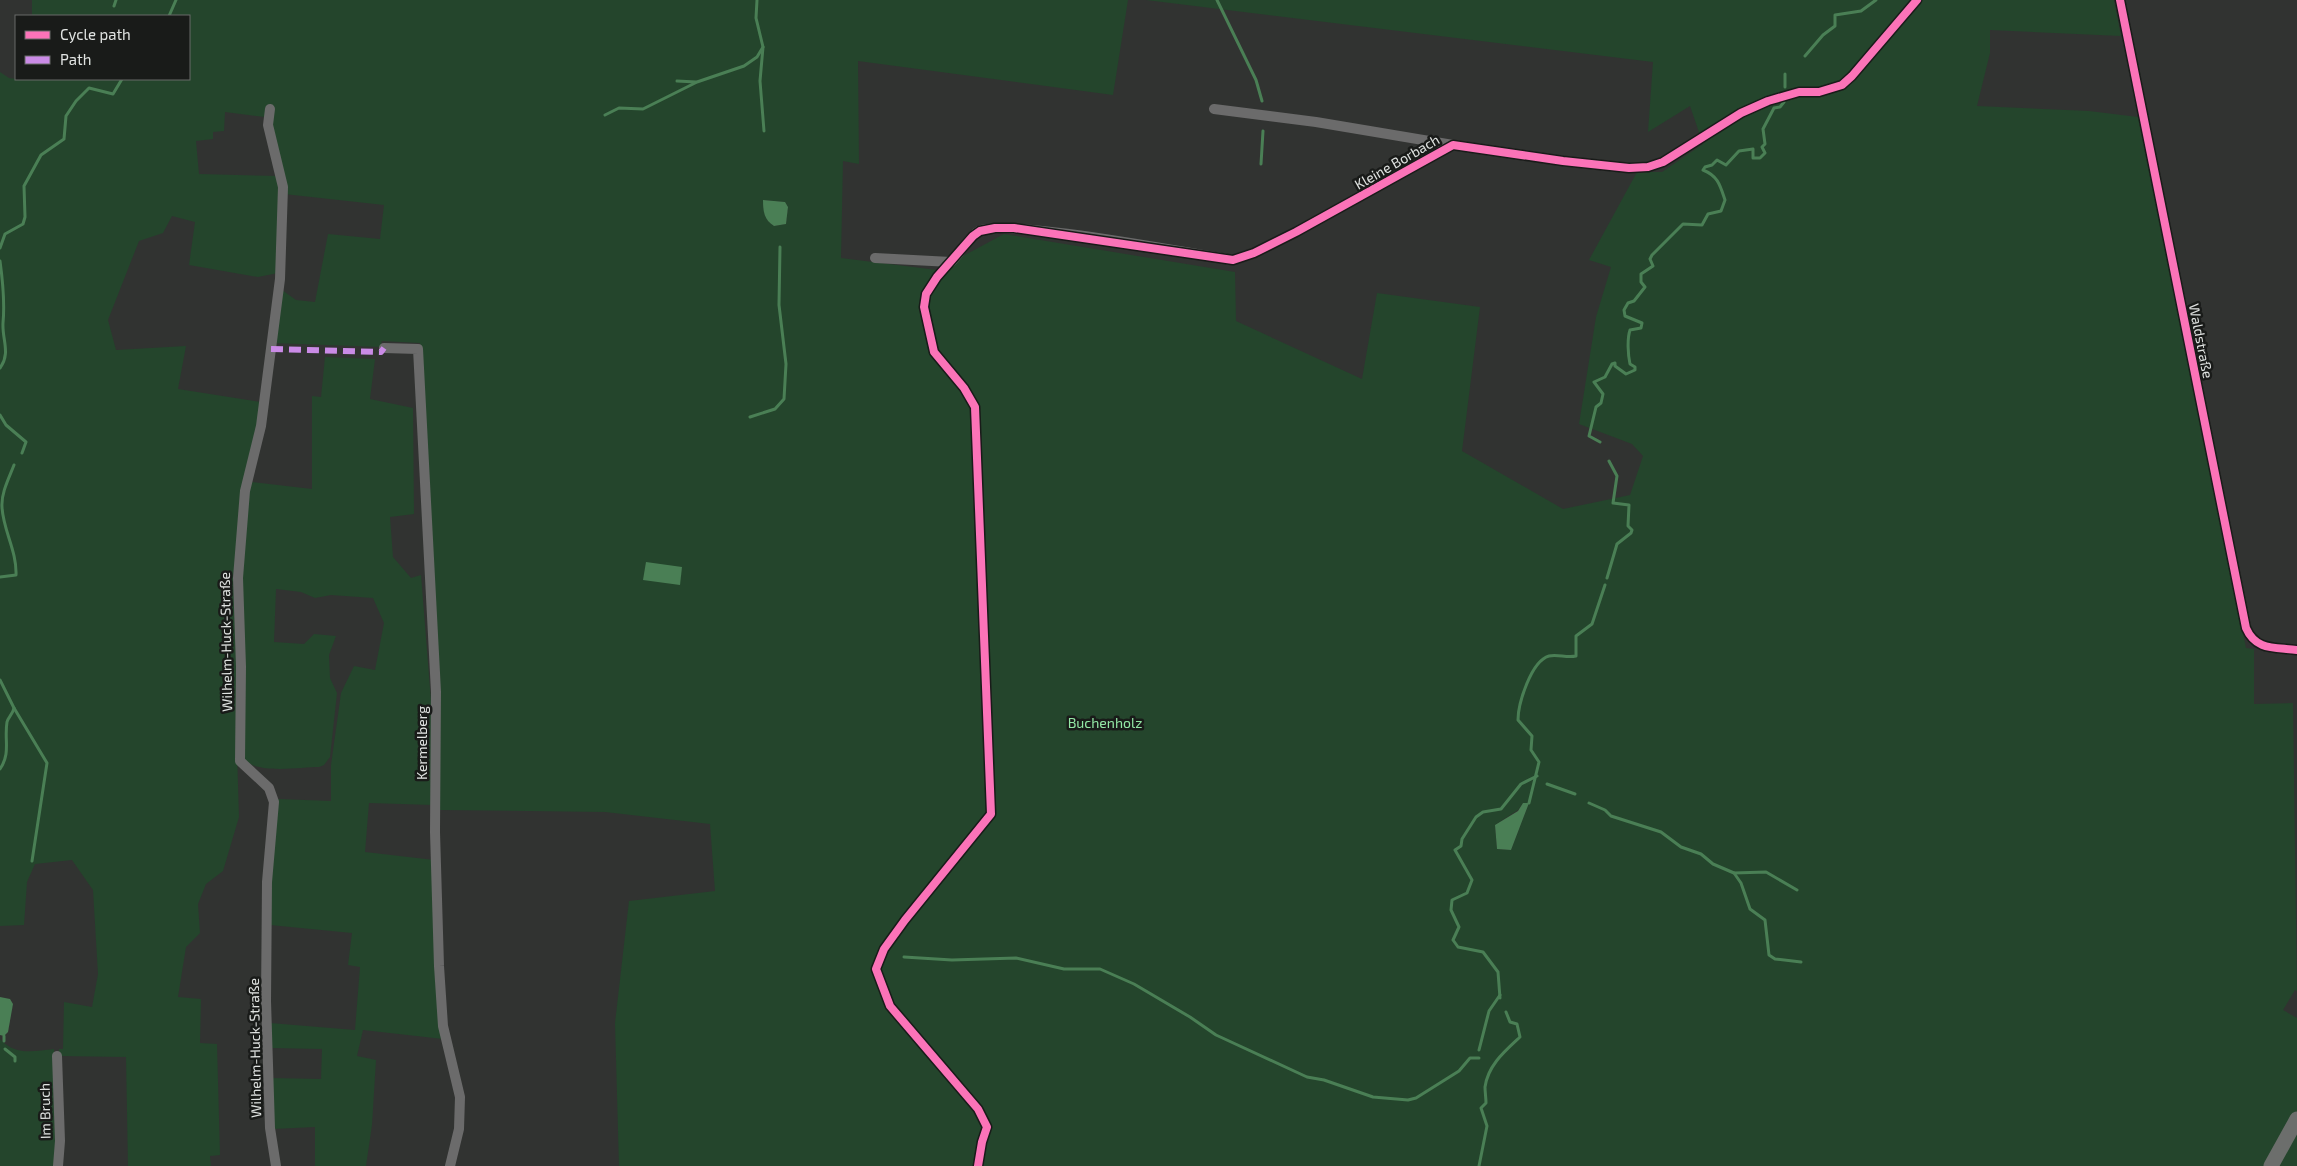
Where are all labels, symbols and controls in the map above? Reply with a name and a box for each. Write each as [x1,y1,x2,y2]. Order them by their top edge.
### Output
legend [15,15,190,80]
text: Cycle path [60,25,131,43]
text: Path [60,50,91,68]
street label: Kleine Borbach [1351,130,1442,193]
street label: Waldstraße [2186,302,2217,380]
street label: Wilhelm-Huck-Straße [216,572,235,712]
street label: Kermelberg [413,706,430,780]
park label: Buchenholz [1068,714,1142,731]
street label: Wilhelm-Huck-Straße [245,978,264,1118]
street label: Im Bruch [36,1083,53,1139]

